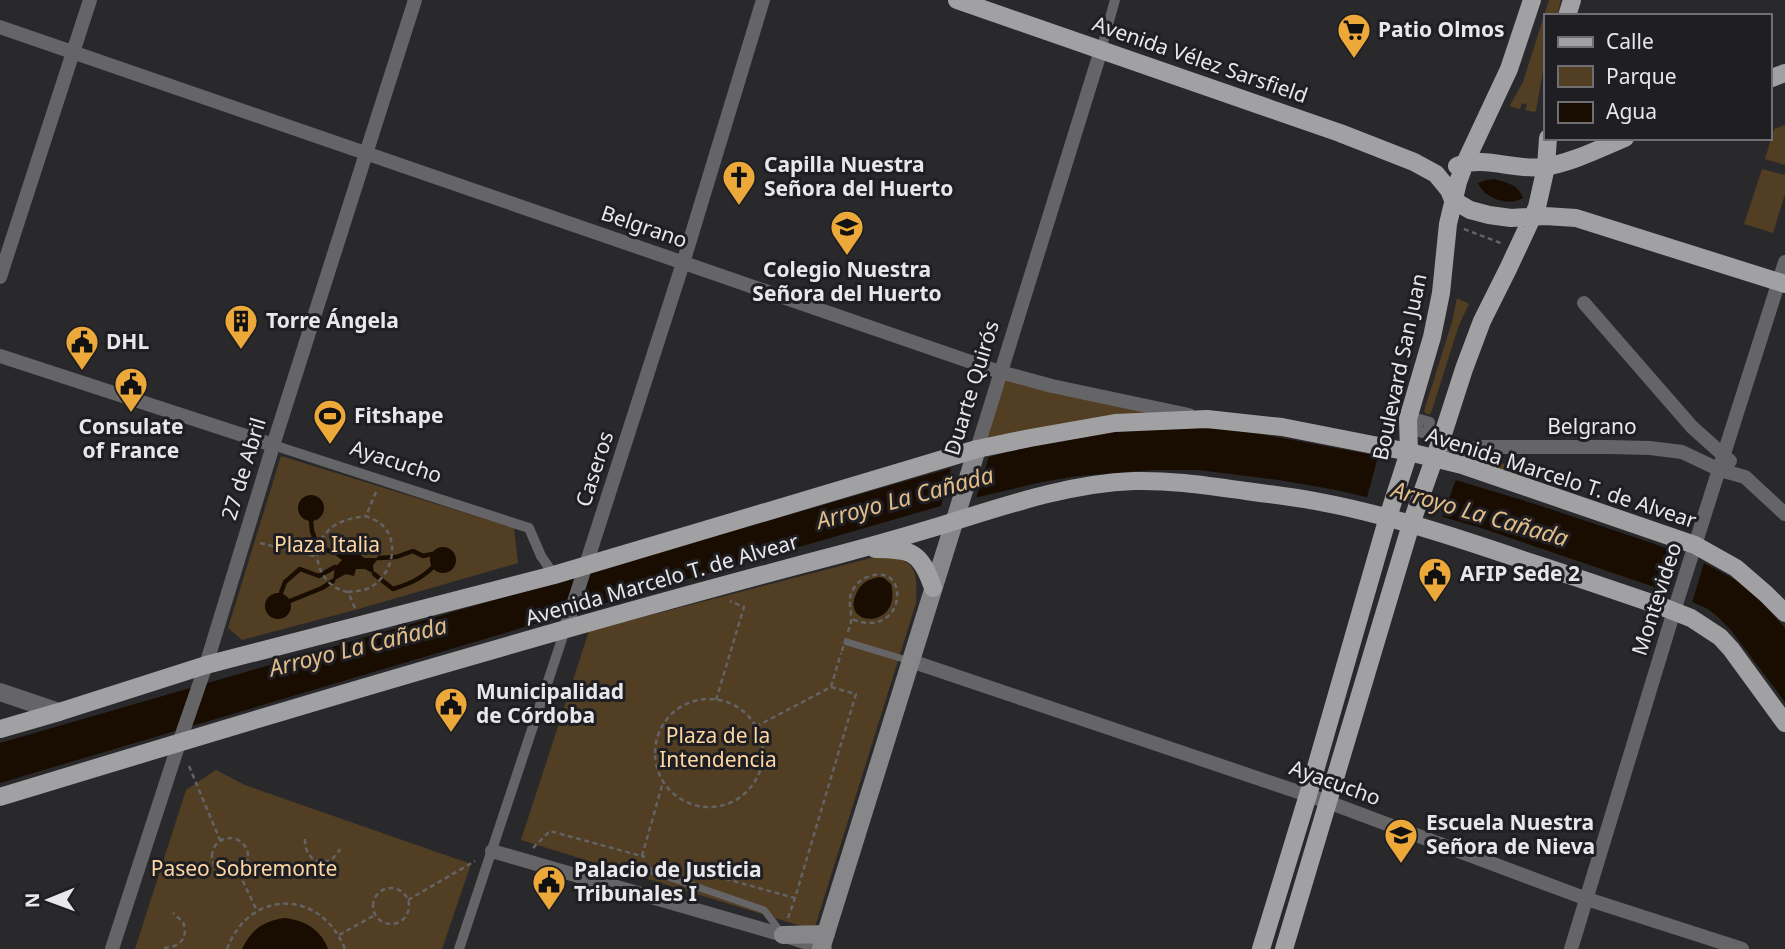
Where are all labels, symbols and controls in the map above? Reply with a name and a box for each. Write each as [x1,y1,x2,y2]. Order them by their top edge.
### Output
street label: Avenida Vélez Sarsfield [1089,9,1312,109]
supermarket icon: Patio Olmos [1335,11,1373,60]
legend [1544,14,1771,140]
place label: Patio Olmos [1378,15,1505,43]
text: Calle [1606,27,1654,55]
text: Parque [1606,62,1676,90]
text: Agua [1606,97,1657,125]
place label: Capilla Nuestra Señora del Huerto [764,150,953,202]
church icon: Capilla Nuestra Señora del Huerto [720,158,758,207]
street label: Belgrano [597,198,691,254]
school or university icon: Colegio Nuestra Señora del Huerto [828,208,866,257]
place label: Colegio Nuestra Señora del Huerto [752,255,942,307]
street label: Boulevard San Juan [1366,271,1433,463]
building icon: Torre Ángela [222,302,260,351]
place label: Torre Ángela [266,306,399,334]
street label: Duarte Quirós [937,317,1005,458]
public building icon: DHL [63,323,101,372]
place label: DHL [106,327,149,355]
public building icon: Consulate of France [112,365,150,414]
sports icon: Fitshape [311,397,349,446]
place label: Fitshape [354,401,444,429]
place label: Consulate of France [79,412,183,464]
street label: Belgrano [1547,412,1637,440]
street label: 27 de Abril [214,414,272,523]
street label: Avenida Marcelo T. de Alvear [1423,420,1700,534]
street label: Caseros [569,427,619,510]
street label: Ayacucho [347,433,446,489]
water label: Arroyo La Cañada [811,458,997,537]
water label: Arroyo La Cañada [1386,472,1572,554]
street label: Avenida Marcelo T. de Alvear [522,527,802,631]
park label: Plaza Italia [274,530,380,558]
street label: Montevideo [1625,539,1687,659]
public building icon: AFIP Sede 2 [1416,555,1454,604]
place label: AFIP Sede 2 [1460,559,1580,587]
water label: Arroyo La Cañada [263,608,450,684]
place label: Municipalidad de Córdoba [476,677,624,729]
public building icon: Municipalidad de Córdoba [432,685,470,734]
park label: Plaza de la Intendencia [659,721,777,773]
street label: Ayacucho [1286,753,1385,811]
place label: Escuela Nuestra Señora de Nieva [1426,808,1595,860]
school or university icon: Escuela Nuestra Señora de Nieva [1382,816,1420,865]
park label: Paseo Sobremonte [151,854,337,882]
place label: Palacio de Justicia Tribunales I [574,855,762,907]
public building icon: Palacio de Justicia Tribunales I [530,863,568,912]
north arrow [14,865,84,935]
text: N [19,892,45,908]

